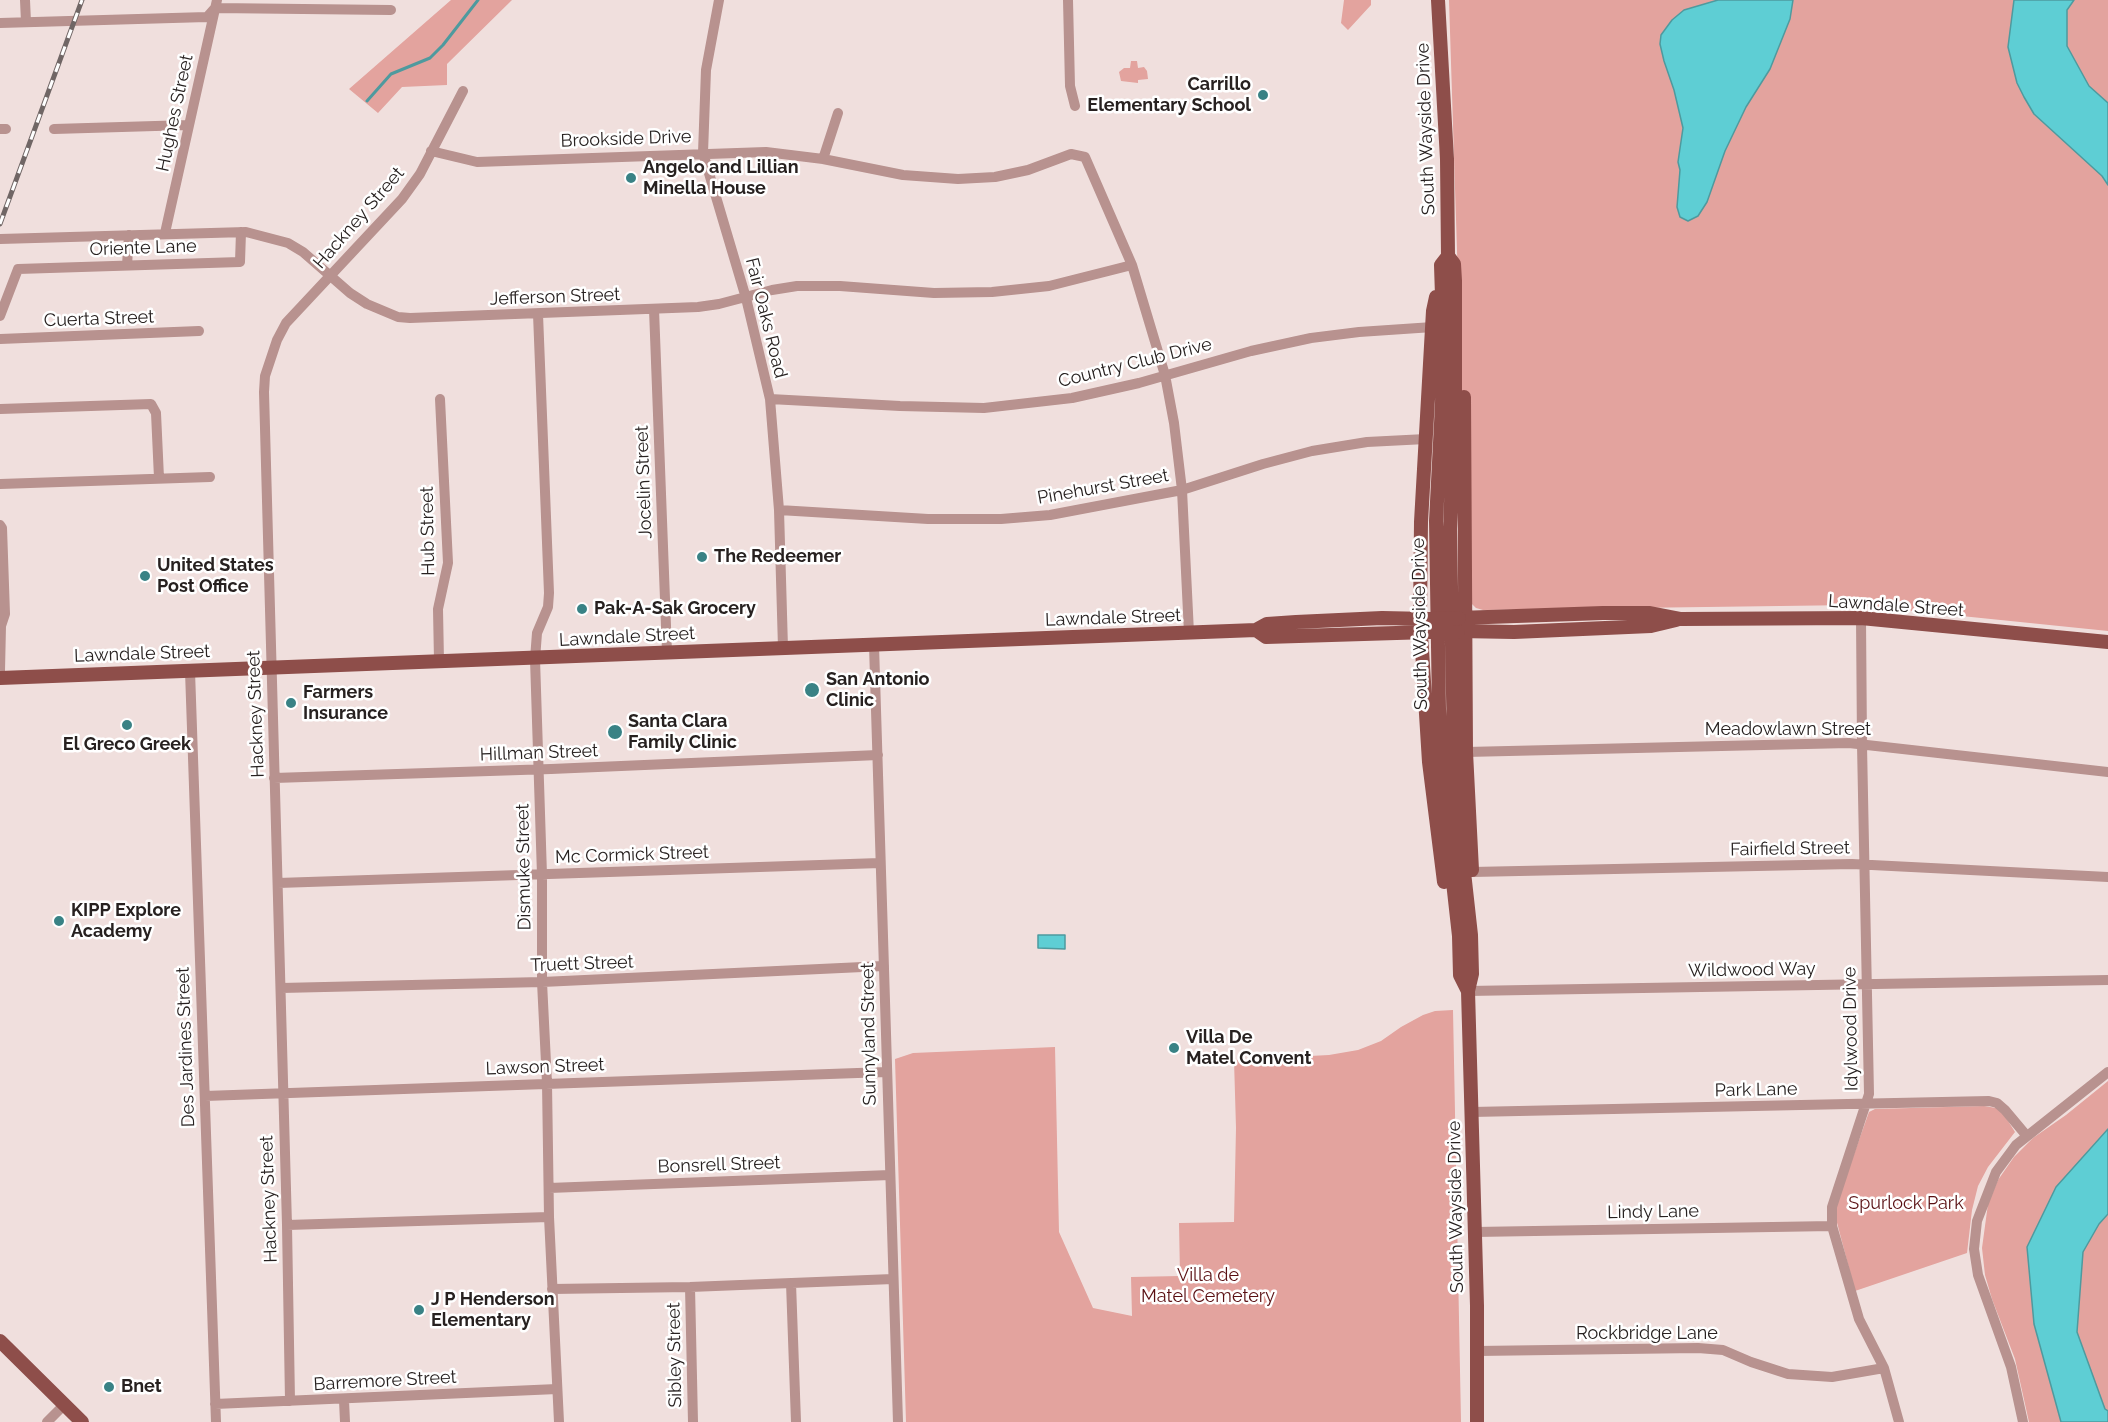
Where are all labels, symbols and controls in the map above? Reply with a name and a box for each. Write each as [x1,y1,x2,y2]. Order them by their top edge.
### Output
street label: South Wayside Drive [1412,43,1440,215]
street label: Hughes Street [152,52,198,174]
place label: Carrillo Elementary School [1087,74,1251,116]
marker: Carrillo Elementary School [1256,88,1270,102]
street label: Brookside Drive [560,126,692,152]
place label: Angelo and Lillian Minella House [643,157,799,200]
street label: Hackney Street [309,163,409,273]
marker: Angelo and Lillian Minella House [624,171,638,185]
street label: Oriente Lane [89,235,197,261]
street label: Fair Oaks Road [741,256,791,380]
street label: Jefferson Street [489,284,621,310]
street label: Cuerta Street [44,306,154,332]
street label: Country Club Drive [1056,333,1214,393]
street label: Jocelin Street [631,425,657,539]
street label: Pinehurst Street [1036,465,1170,509]
street label: Hub Street [416,486,440,576]
street label: South Wayside Drive [1408,538,1432,710]
place label: The Redeemer [714,546,841,568]
marker: The Redeemer [695,550,709,564]
place label: United States Post Office [157,555,274,598]
marker: United States Post Office [138,569,152,583]
street label: Lawndale Street [1827,590,1965,622]
place label: Pak-A-Sak Grocery [594,598,756,620]
marker: Pak-A-Sak Grocery [575,602,589,616]
street label: Lawndale Street [1045,605,1181,631]
street label: Lawndale Street [558,623,696,651]
street label: Lawndale Street [74,641,210,667]
street label: Hackney Street [243,650,269,778]
place label: San Antonio Clinic [826,669,930,712]
marker: San Antonio Clinic [803,681,821,699]
place label: Farmers Insurance [303,682,388,724]
marker: Farmers Insurance [284,696,298,710]
place label: Santa Clara Family Clinic [628,711,737,754]
marker: El Greco Greek [120,718,134,732]
street label: Meadowlawn Street [1705,719,1871,741]
marker: Santa Clara Family Clinic [606,723,624,741]
place label: El Greco Greek [63,734,191,756]
street label: Hillman Street [479,740,599,766]
street label: Dismuke Street [512,803,536,931]
street label: Fairfield Street [1730,837,1850,861]
street label: Mc Cormick Street [555,842,709,868]
place label: KIPP Explore Academy [71,900,181,942]
marker: KIPP Explore Academy [52,914,66,928]
street label: Truett Street [530,951,634,977]
street label: Wildwood Way [1688,958,1816,982]
street label: Sunnyland Street [857,962,881,1106]
street label: Des Jardines Street [172,966,200,1128]
street label: Idylwood Drive [1839,967,1863,1091]
place label: Villa De Matel Convent [1186,1027,1311,1070]
marker: Villa De Matel Convent [1167,1041,1181,1055]
street label: Lawson Street [485,1054,605,1080]
street label: Park Lane [1714,1078,1798,1102]
street label: South Wayside Drive [1444,1121,1468,1293]
street label: Hackney Street [256,1135,282,1263]
street label: Bonsrell Street [657,1152,781,1178]
park label: Spurlock Park [1848,1193,1964,1215]
street label: Lindy Lane [1607,1200,1699,1224]
park label: Villa de Matel Cemetery [1141,1265,1275,1308]
place label: J P Henderson Elementary [431,1289,555,1332]
street label: Sibley Street [663,1302,687,1408]
marker: J P Henderson Elementary [412,1303,426,1317]
street label: Rockbridge Lane [1576,1323,1718,1345]
street label: Barremore Street [313,1366,457,1396]
place label: Bnet [121,1376,162,1398]
marker: Bnet [102,1380,116,1394]

